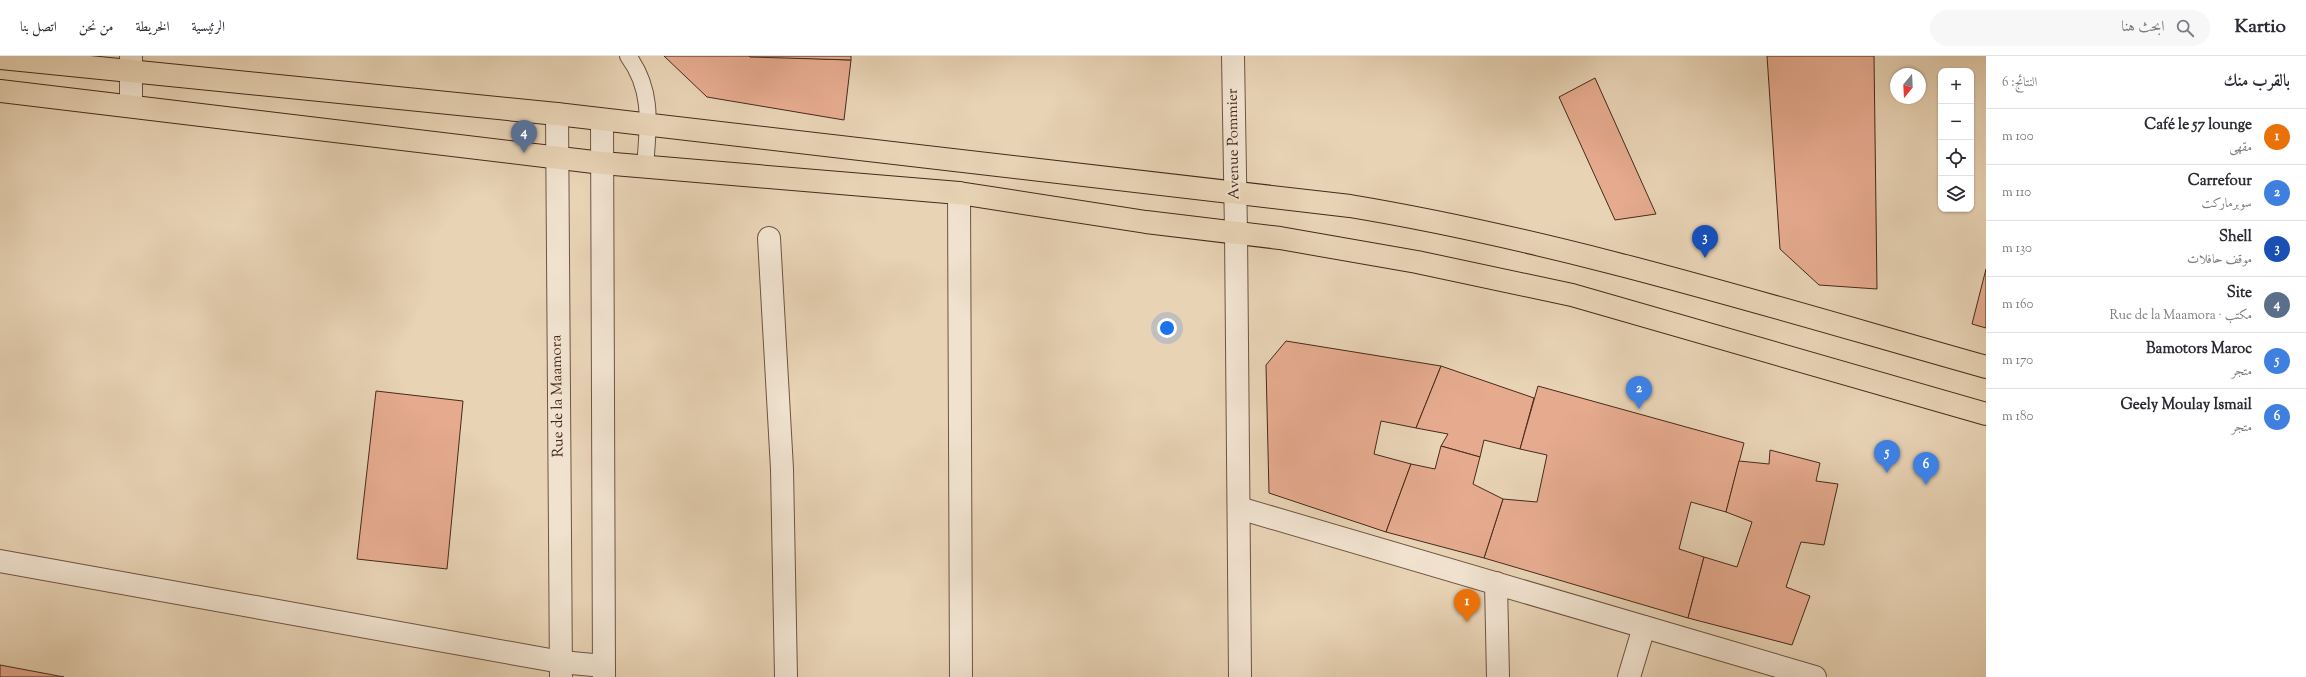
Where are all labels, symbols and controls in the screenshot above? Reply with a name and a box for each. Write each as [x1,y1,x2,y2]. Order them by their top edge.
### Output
search box [1930,10,2210,46]
text: Kartio [2234,14,2286,41]
text: ابحث هنا [2121,17,2164,38]
icon: search [2174,17,2196,39]
text: اتصل بنا [20,18,57,38]
text: من نحن [79,18,113,38]
text: الخريطة [135,18,170,38]
text: الرئيسية [192,18,225,38]
north arrow [1890,68,1926,104]
map controls [1938,68,1974,212]
button: + [1938,68,1974,104]
text: بالقرب منك [2224,70,2290,94]
text: النتائج: 6 [2002,74,2037,92]
street label: Avenue Pommier [1223,88,1245,200]
button: − [1938,104,1974,140]
text: Café le 57 lounge [2144,115,2252,136]
pin: 4 [511,120,537,153]
text: 100 m [2002,128,2034,146]
text: 1 [2275,128,2279,146]
text: مقهى [2229,139,2252,157]
button: locate [1938,140,1974,176]
text: Carrefour [2188,171,2252,192]
button: layers [1938,176,1974,212]
text: 110 m [2002,184,2031,202]
text: 2 [2274,184,2280,202]
text: سوبرماركت [2202,195,2252,213]
pin: 3 [1692,225,1718,258]
text: Shell [2219,227,2252,248]
text: 130 m [2002,240,2032,258]
text: 3 [2274,240,2280,258]
text: موقف حافلات [2187,251,2252,269]
text: Site [2227,283,2252,304]
text: 160 m [2002,296,2033,314]
text: 4 [2274,296,2280,314]
text: مكتب · Rue de la Maamora [2110,307,2252,325]
your location [1157,318,1177,338]
street label: Rue de la Maamora [546,334,570,457]
text: Bamotors Maroc [2146,339,2252,360]
text: 170 m [2002,352,2033,370]
text: 5 [2275,352,2279,370]
text: متجر [2231,363,2252,381]
pin: 2 [1626,376,1652,409]
text: Geely Moulay Ismail [2121,395,2252,416]
text: 180 m [2002,408,2033,426]
text: 6 [2274,408,2280,426]
text: متجر [2231,419,2252,437]
pin: 5 [1874,440,1900,473]
pin: 6 [1913,452,1939,485]
pin: 1 [1454,589,1480,622]

